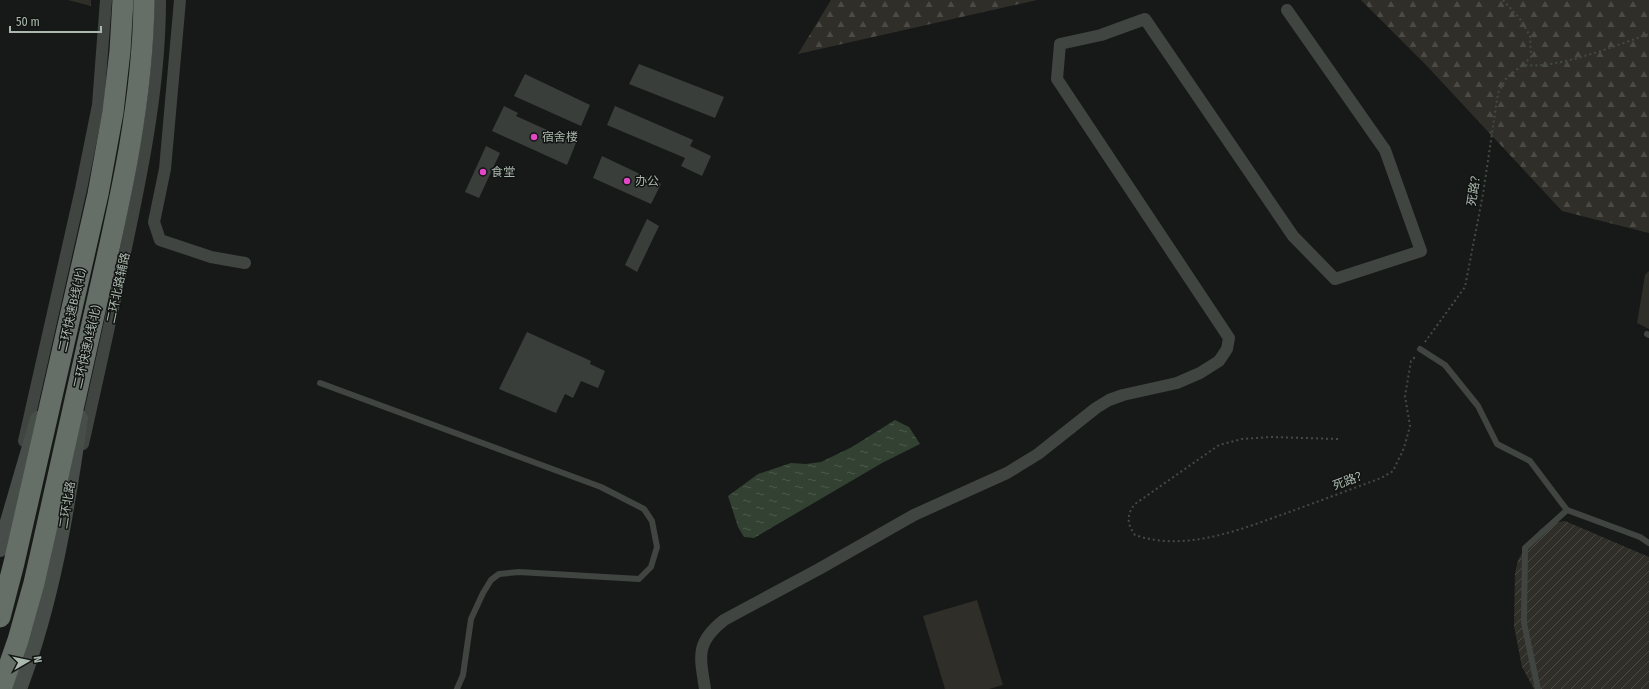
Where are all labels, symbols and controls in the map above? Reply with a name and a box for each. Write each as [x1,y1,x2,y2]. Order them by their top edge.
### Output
scale bar [10,8,101,34]
text: 50 m [16,15,40,29]
place label: 宿舍楼 [542,130,578,144]
marker: 宿舍楼 [529,132,539,142]
place label: 食堂 [491,165,515,179]
marker: 食堂 [478,167,488,177]
street label: 死路？ [1464,169,1484,207]
place label: 办公 [635,174,659,188]
marker: 办公 [622,176,632,186]
street label: 二环北路辅路 [104,251,132,325]
street label: 二环快速B线(北) [56,266,89,353]
street label: 二环快速A线(北) [71,303,104,390]
street label: 死路？ [1331,467,1369,493]
street label: 二环北路 [56,480,78,530]
north arrow [8,641,48,681]
text: N [30,655,44,664]

